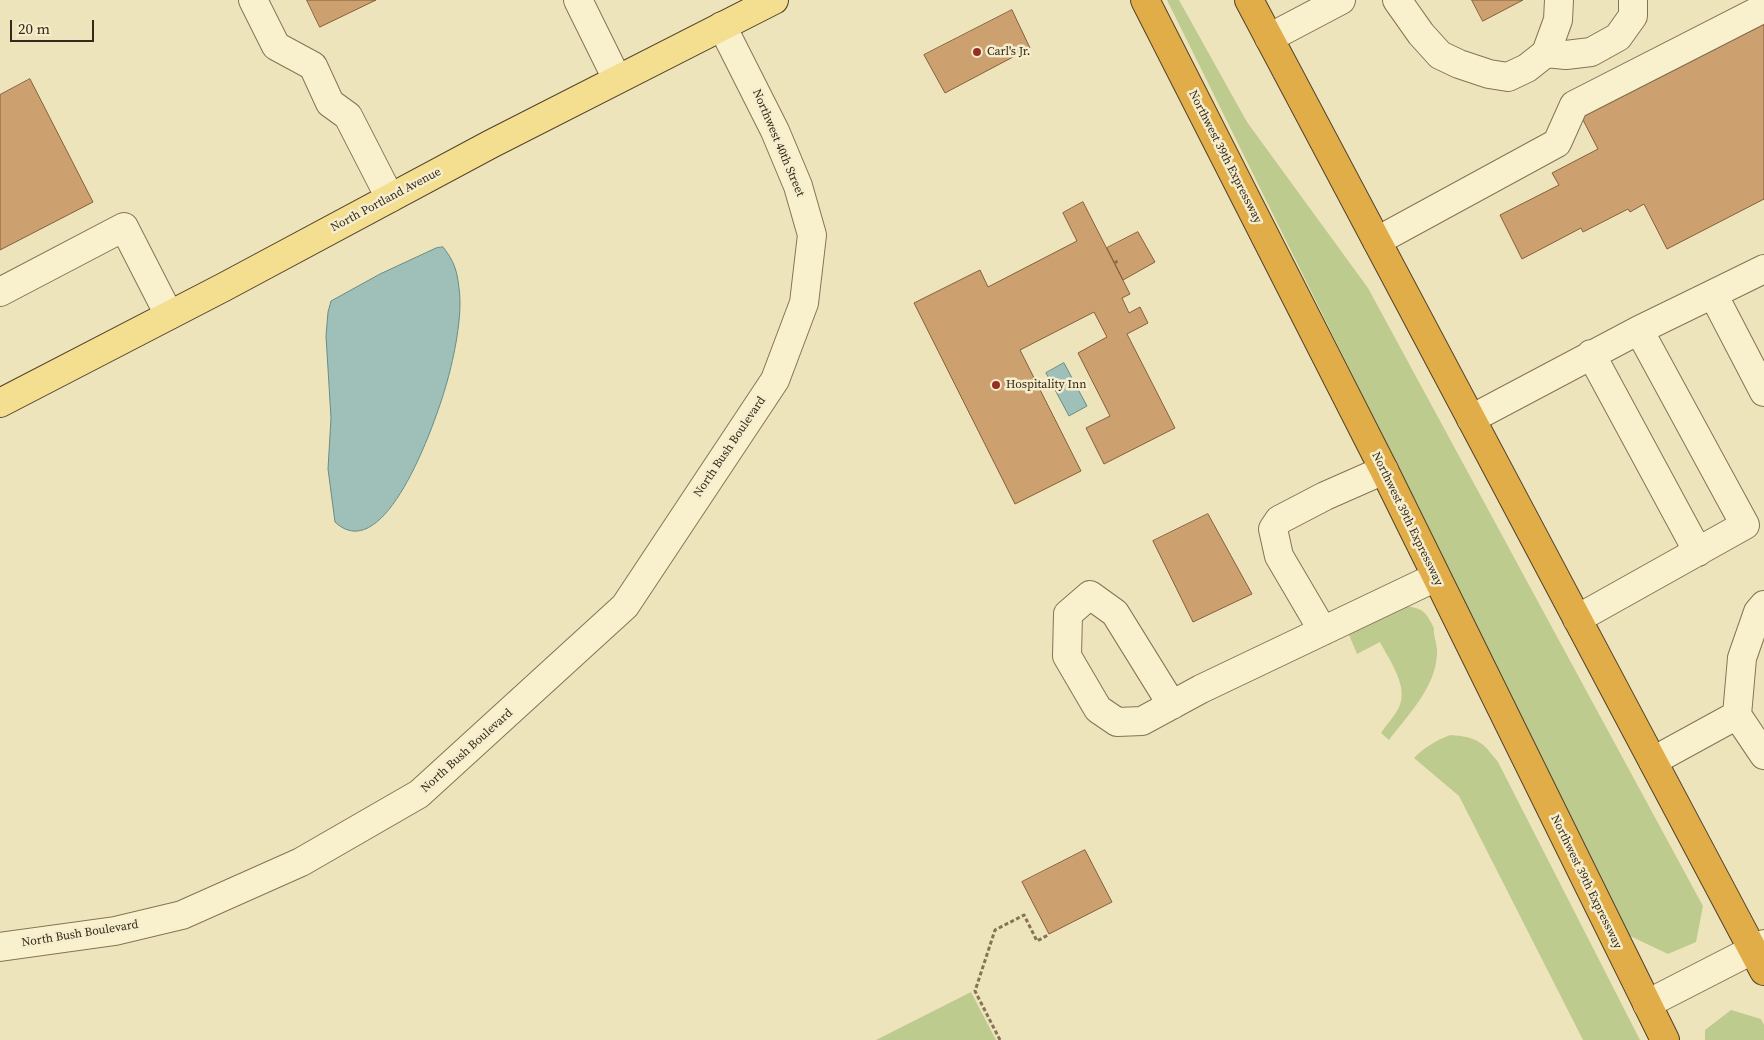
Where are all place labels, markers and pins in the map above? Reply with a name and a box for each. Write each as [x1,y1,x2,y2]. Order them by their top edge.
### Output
place label: Carl's Jr. [987,45,1030,59]
marker: Carl's Jr. [971,46,983,58]
place label: Hospitality Inn [1006,378,1086,392]
marker: Hospitality Inn [990,379,1002,391]

